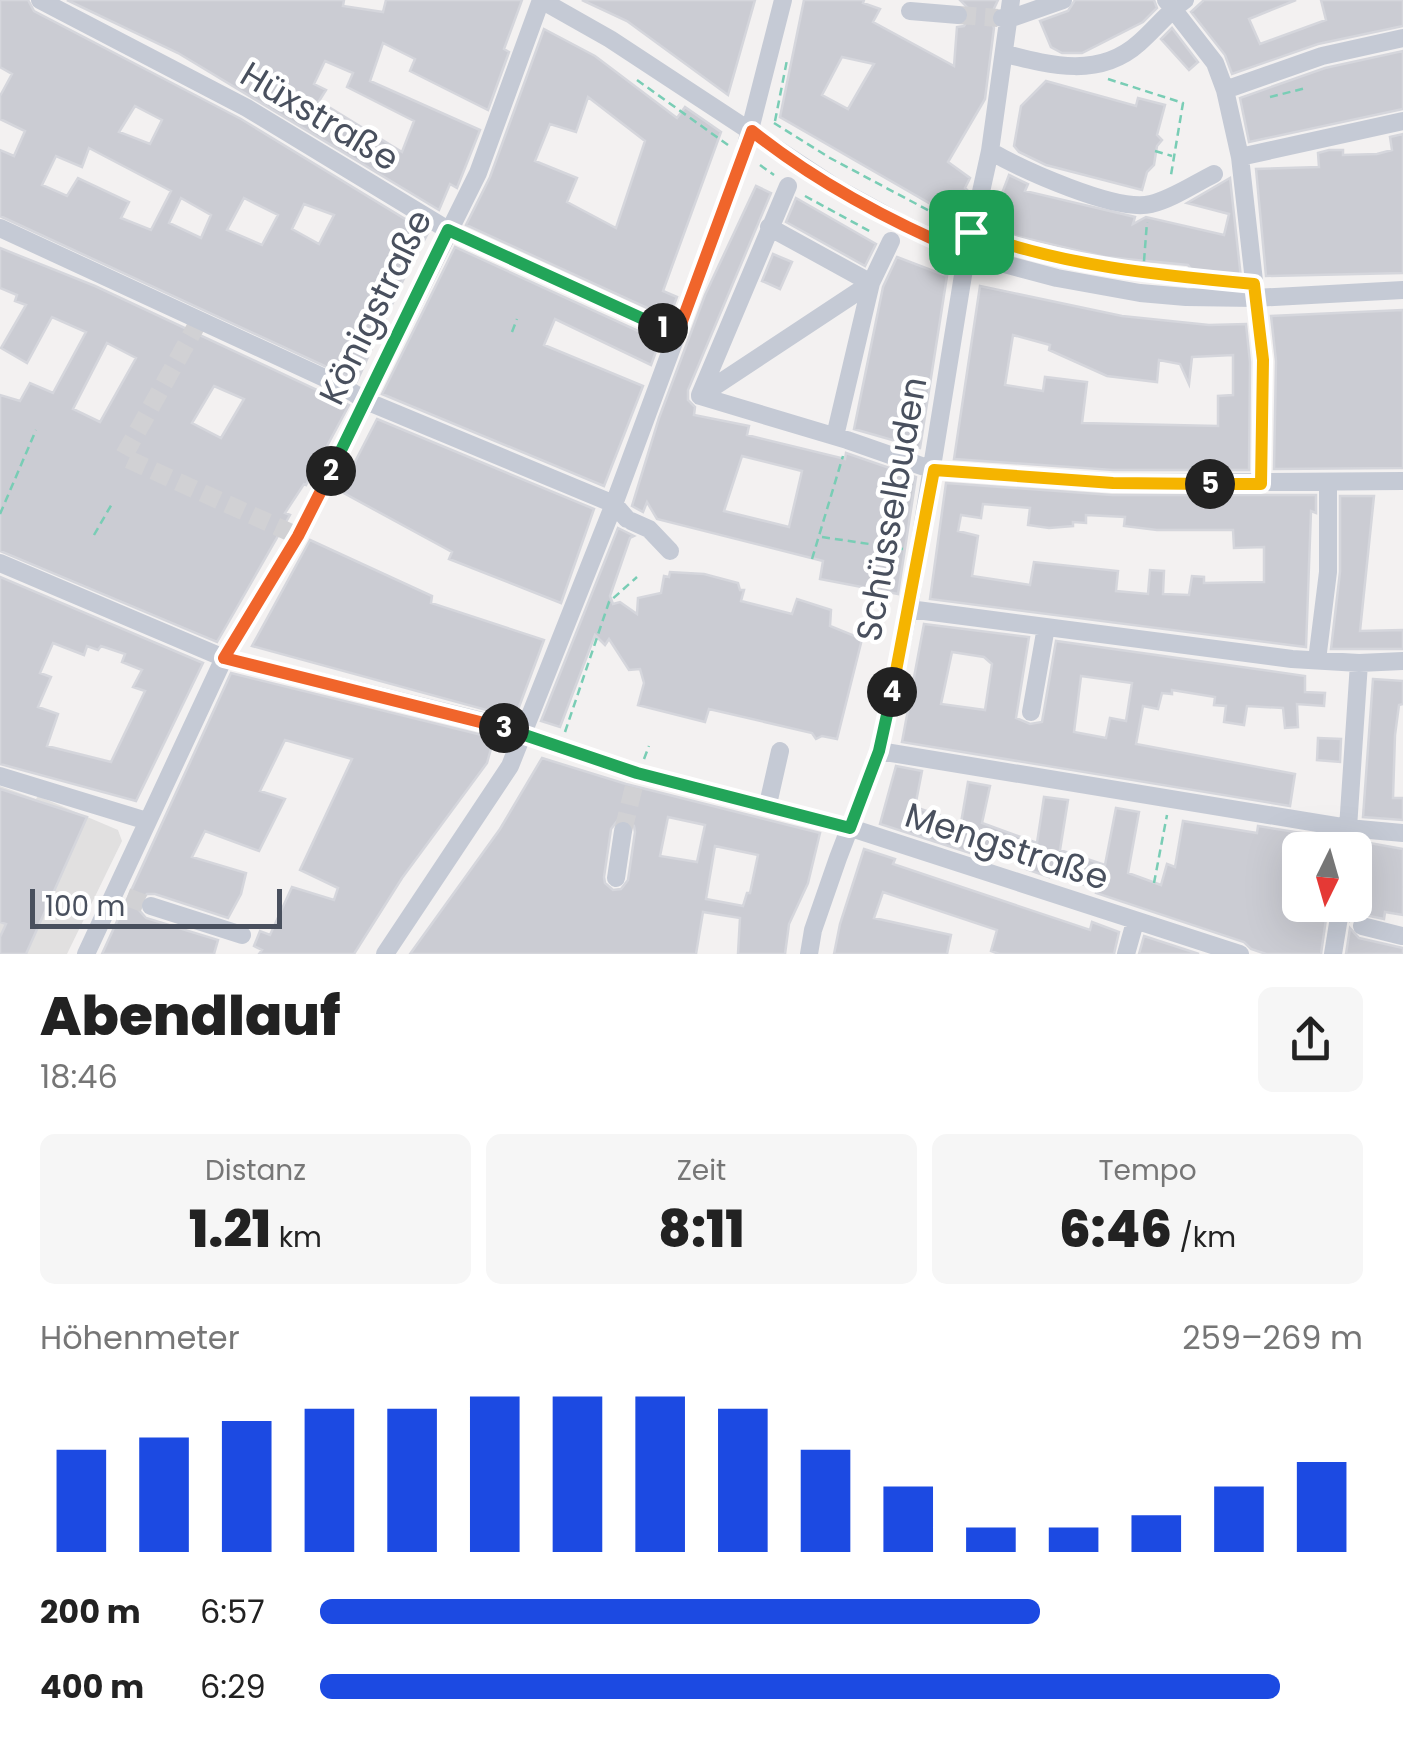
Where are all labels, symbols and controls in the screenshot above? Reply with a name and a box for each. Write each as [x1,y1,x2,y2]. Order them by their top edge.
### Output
street label: Hüxstraße [232,50,408,182]
pin [929,190,1014,275]
street label: Königstraße [307,201,443,413]
icon: arrive [944,205,999,260]
pin: 1 [638,303,688,353]
text: 1 [658,308,668,347]
street label: Schüsselbuden [844,373,938,645]
pin: 2 [306,446,356,496]
text: 2 [323,451,339,490]
pin: 5 [1185,459,1235,509]
text: 5 [1201,464,1219,503]
pin: 4 [867,667,917,717]
text: 4 [883,672,901,711]
pin: 3 [479,703,529,753]
text: 3 [496,708,512,747]
street label: Mengstraße [899,790,1115,902]
north arrow [1282,832,1372,922]
map controls [1282,832,1372,922]
scale bar [30,884,282,928]
text: 100 m [45,887,125,926]
text: Abendlauf [40,977,341,1054]
button: share [1258,987,1363,1092]
text: 18:46 [40,1054,118,1099]
text: Distanz [205,1151,306,1190]
text: Zeit [677,1151,726,1190]
text: Tempo [1098,1151,1197,1190]
text: 1.21 [189,1194,271,1265]
text: 8:11 [658,1194,745,1265]
text: 6:46 [1059,1194,1172,1265]
text: km [271,1218,322,1257]
text: /km [1172,1218,1236,1257]
text: Höhenmeter [40,1315,240,1360]
text: 259–269 m [1182,1315,1363,1360]
text: 200 m [40,1589,141,1634]
text: 6:57 [200,1589,265,1634]
text: 400 m [40,1664,144,1709]
text: 6:29 [200,1664,266,1709]

